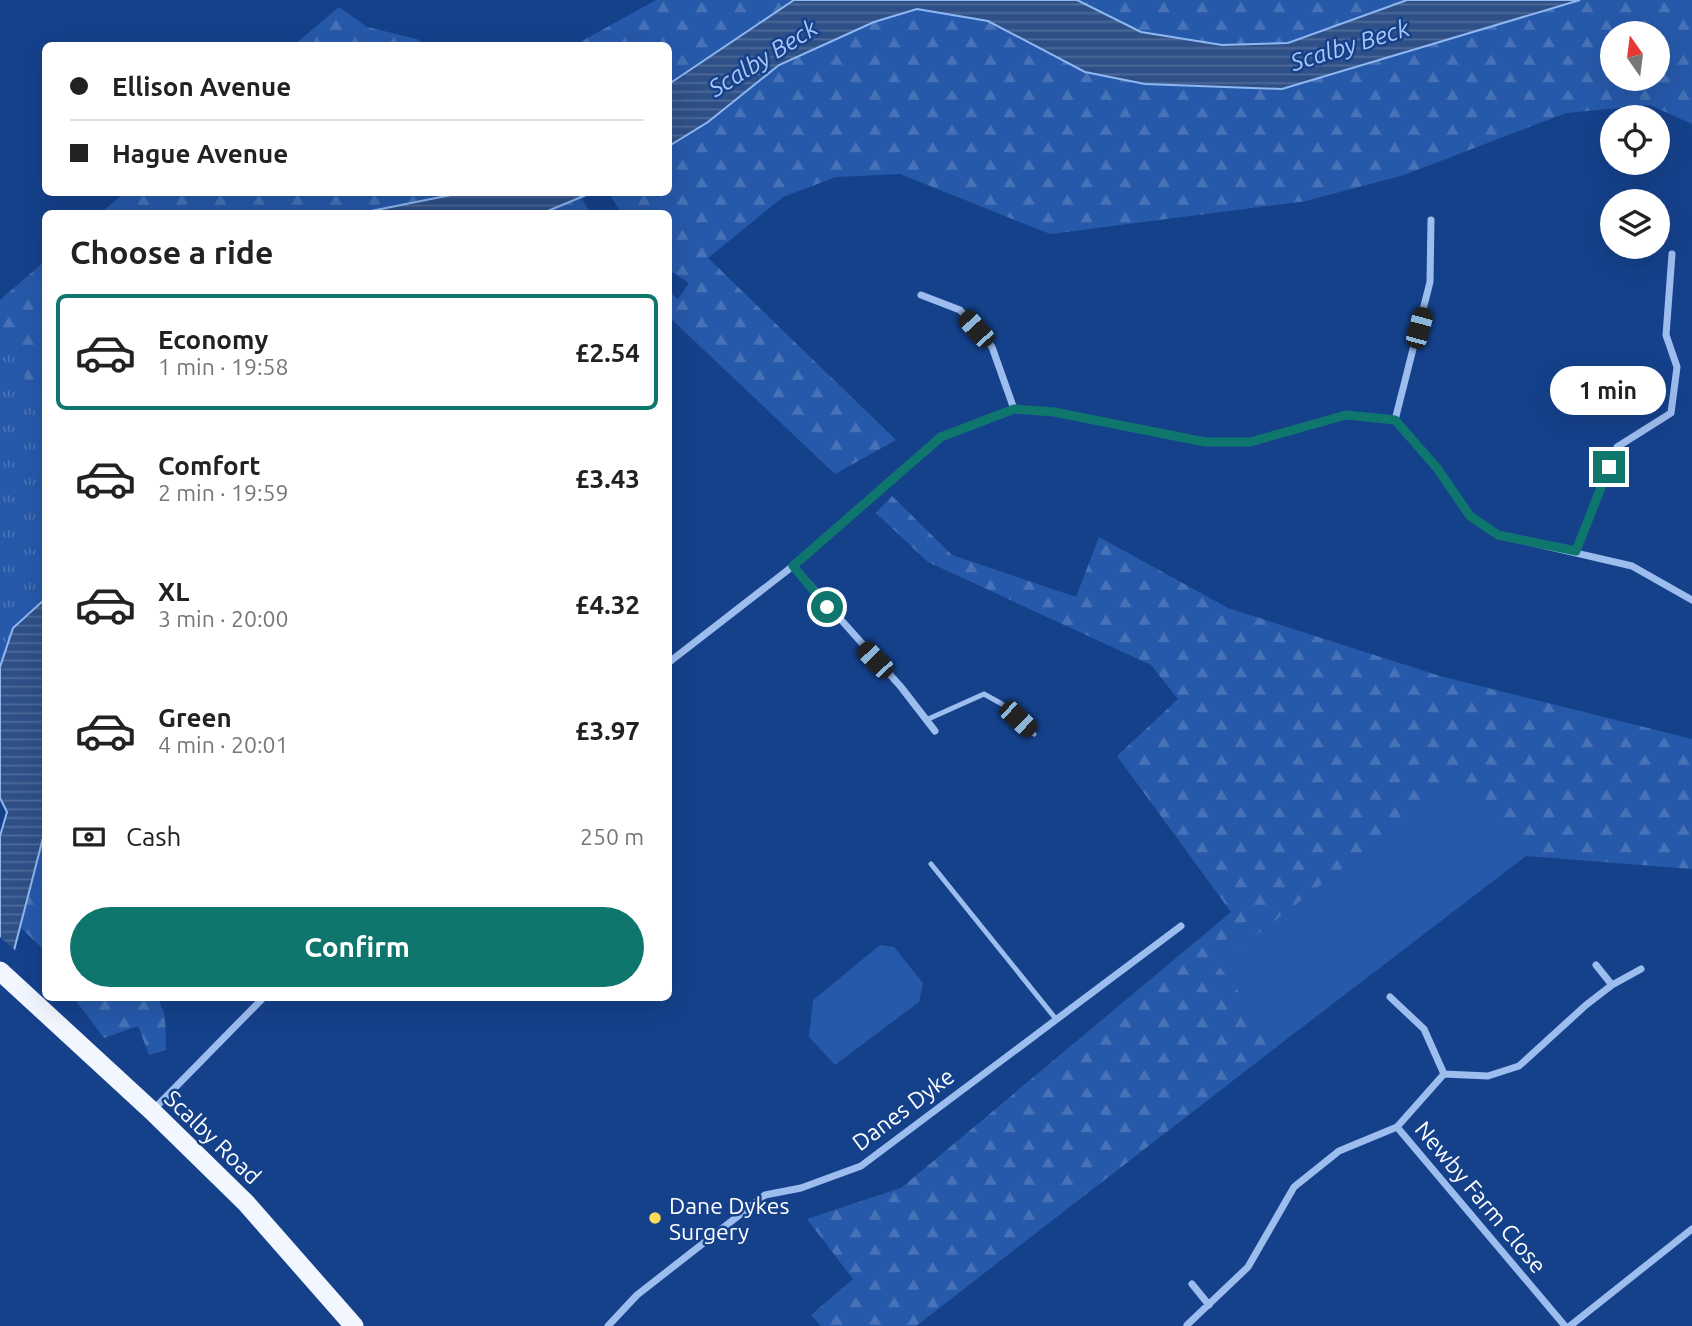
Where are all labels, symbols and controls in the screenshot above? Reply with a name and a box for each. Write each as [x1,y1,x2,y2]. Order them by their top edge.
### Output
water label: Scalby Beck [703,14,823,103]
water label: Scalby Beck [1286,14,1413,76]
north arrow [1600,21,1670,91]
map controls [1600,21,1670,259]
text: Ellison Avenue [112,72,291,101]
button: locate [1600,105,1670,175]
text: Hague Avenue [112,139,288,168]
button: layers [1600,189,1670,259]
text: Choose a ride [70,234,273,270]
car [1404,305,1435,351]
car [955,306,998,352]
icon: car [74,321,137,384]
text: Economy [158,325,268,354]
text: £2.54 [575,338,640,367]
text: 1 min · 19:58 [158,354,289,379]
callout: 1 min [1551,365,1667,414]
text: 1 min [1579,378,1637,403]
icon: car [74,447,137,510]
text: Comfort [158,451,261,480]
route end [1593,451,1625,483]
text: £3.43 [575,464,640,493]
text: 2 min · 19:59 [158,480,289,505]
icon: car [74,573,137,636]
text: XL [158,577,189,606]
text: £4.32 [575,590,640,619]
route start [811,591,843,623]
text: 3 min · 20:00 [158,606,289,631]
car [853,638,898,682]
car [996,697,1041,741]
icon: car [74,699,137,762]
text: Green [158,703,232,732]
text: £3.97 [575,716,640,745]
text: 4 min · 20:01 [158,732,289,757]
icon: cash [70,818,108,856]
text: Cash [126,822,181,851]
text: 250 m [580,824,644,849]
button: Confirm [70,907,644,987]
street label: Danes Dyke [847,1063,959,1155]
street label: Scalby Road [160,1085,266,1189]
street label: Newby Farm Close [1410,1116,1552,1278]
place label: Dane Dykes Surgery [669,1193,789,1244]
marker: Dane Dykes Surgery [647,1210,663,1226]

